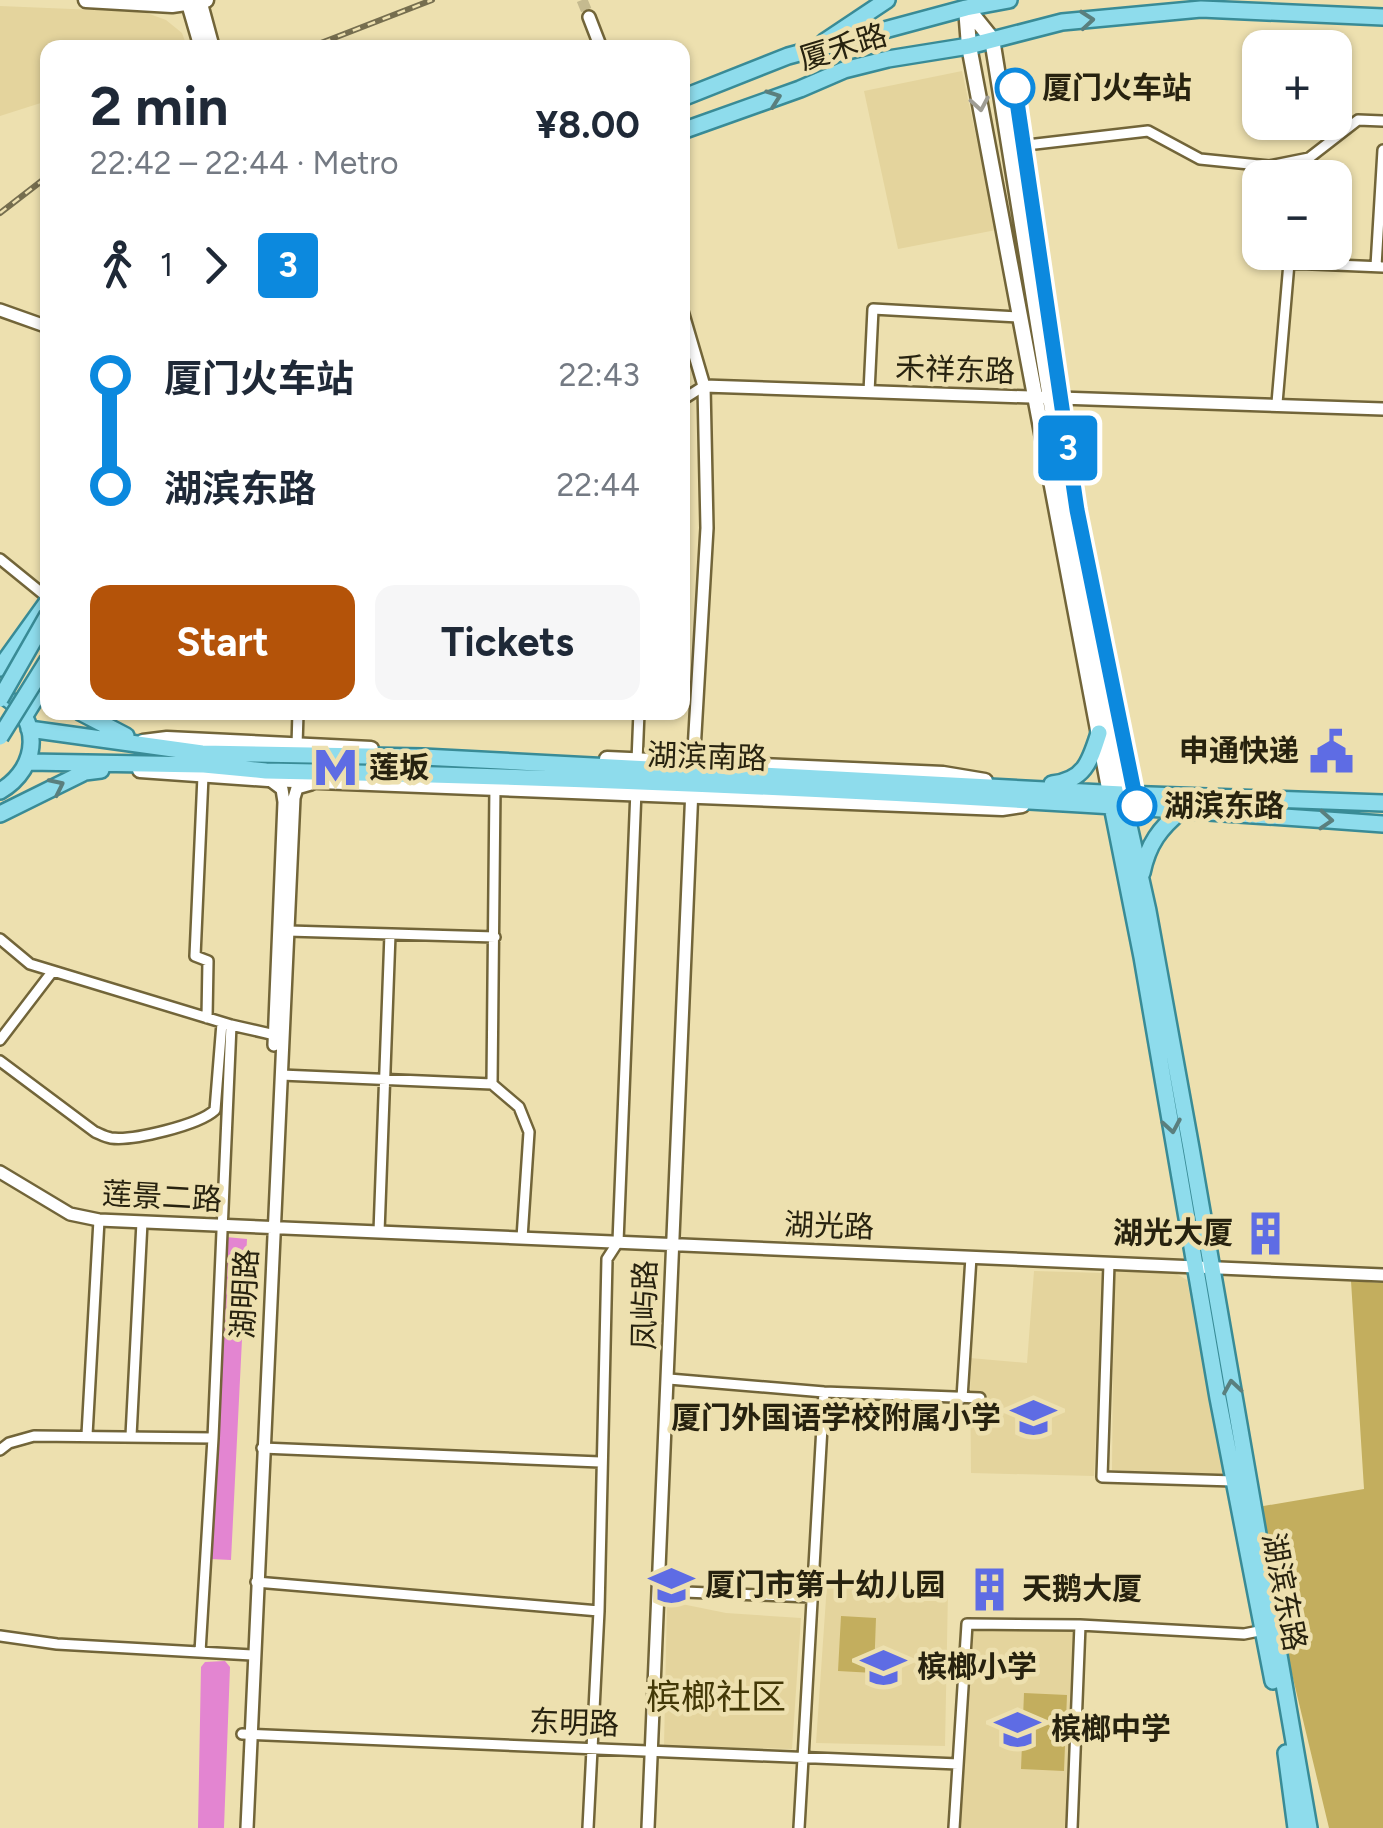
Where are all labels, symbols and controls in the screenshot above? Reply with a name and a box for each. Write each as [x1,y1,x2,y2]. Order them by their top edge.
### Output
one-way arrow [1080,9,1096,31]
street label: 厦禾路 [794,16,891,77]
map controls [1242,30,1352,270]
button: + [1242,30,1352,140]
marker: 厦门火车站 [996,69,1034,107]
place label: 厦门火车站 [1042,69,1192,106]
text: 2 min [90,73,229,139]
one-way arrow [765,89,782,110]
one-way arrow [969,95,990,112]
text: ¥8.00 [535,102,640,148]
text: 22:42 – 22:44 · Metro [90,144,399,182]
button: − [1242,160,1352,270]
icon: walk [90,238,145,293]
icon: forward [188,238,243,293]
text: 3 [278,244,298,286]
text: 1 [160,246,173,284]
street label: 禾祥东路 [894,349,1016,390]
text: 厦门火车站 [164,356,354,402]
text: 22:43 [559,356,640,394]
line badge: 3 [1036,416,1100,480]
text: 3 [1058,427,1078,469]
text: 湖滨东路 [164,466,316,512]
text: 22:44 [556,466,640,504]
button: Start [90,585,355,700]
button: Tickets [375,585,640,700]
public building icon: 申通快递 [1308,727,1356,775]
place label: 申通快递 [1179,732,1299,769]
street label: 湖滨南路 [646,736,768,777]
metro station icon: 莲坂 [312,744,360,792]
place label: 莲坂 [369,749,429,786]
one-way arrow [47,778,65,798]
marker: 湖滨东路 [1118,787,1156,825]
place label: 湖滨东路 [1164,787,1284,824]
one-way arrow [1319,808,1335,830]
one-way arrow [1161,1118,1182,1135]
street label: 莲景二路 [101,1175,223,1218]
street label: 湖光路 [783,1205,875,1246]
building icon: 湖光大厦 [1242,1209,1290,1257]
place label: 湖光大厦 [1113,1214,1233,1251]
street label: 湖明路 [224,1248,265,1340]
street label: 凤屿路 [625,1260,664,1350]
one-way arrow [1222,1379,1243,1396]
school or university icon: 厦门外国语学校附属小学 [1010,1394,1058,1442]
place label: 厦门外国语学校附属小学 [671,1399,1001,1436]
street label: 湖滨东路 [1255,1529,1314,1654]
school or university icon: 厦门市第十幼儿园 [648,1561,696,1609]
building icon: 天鹅大厦 [965,1565,1013,1613]
place label: 厦门市第十幼儿园 [705,1566,945,1603]
place label: 天鹅大厦 [1022,1570,1142,1607]
school or university icon: 槟榔小学 [860,1643,908,1691]
place label: 槟榔小学 [917,1648,1037,1685]
district label: 槟榔社区 [646,1676,786,1718]
street label: 东明路 [528,1702,620,1743]
school or university icon: 槟榔中学 [994,1705,1042,1753]
place label: 槟榔中学 [1051,1710,1171,1747]

